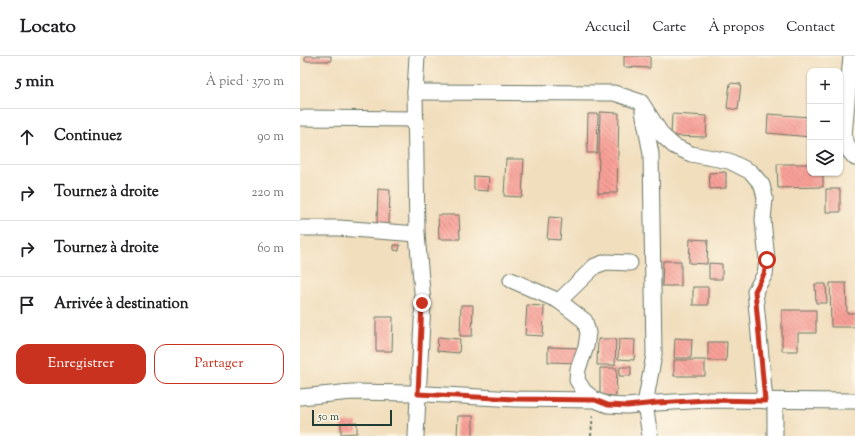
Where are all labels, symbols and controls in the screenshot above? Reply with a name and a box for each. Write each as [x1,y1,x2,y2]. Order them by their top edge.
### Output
text: Locato [20,14,76,41]
text: Accueil [585,18,630,38]
text: Carte [652,18,686,38]
text: À propos [708,18,764,38]
text: Contact [786,18,835,38]
map controls [807,68,843,176]
button: + [807,68,843,104]
text: 5 min [16,70,54,94]
text: À pied · 370 m [206,73,284,91]
button: − [807,104,843,140]
icon: ahead [16,126,38,148]
text: Continuez [54,126,122,147]
text: 90 m [257,128,284,146]
button: layers [807,140,843,176]
icon: right [16,182,38,204]
text: Tournez à droite [54,182,159,203]
text: 220 m [251,184,284,202]
icon: right [16,238,38,260]
text: Tournez à droite [54,238,159,259]
text: 60 m [257,240,284,258]
route start [758,251,776,269]
icon: arrive [16,294,38,316]
text: Arrivée à destination [54,294,189,315]
route end [413,294,431,312]
button: Enregistrer [16,344,146,384]
button: Partager [154,344,284,384]
scale bar [312,408,392,427]
text: 50 m [318,409,339,425]

